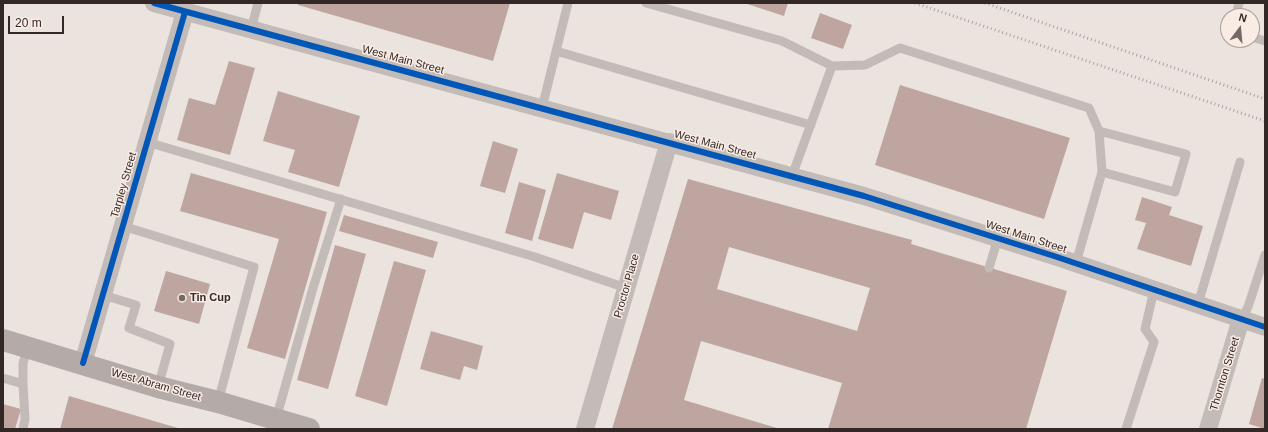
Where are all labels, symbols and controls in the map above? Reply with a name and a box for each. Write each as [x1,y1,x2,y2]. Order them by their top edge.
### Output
scale bar [10,8,66,34]
north arrow [1220,8,1260,48]
text: N [1238,11,1249,24]
text: 20 m [15,16,42,30]
street label: West Main Street [361,43,445,77]
street label: West Main Street [673,128,757,162]
street label: Tarpley Street [108,151,140,219]
street label: West Main Street [984,218,1068,256]
street label: Proctor Place [612,252,642,320]
place label: Tin Cup [190,291,231,305]
marker: Tin Cup [177,293,187,303]
street label: Thornton Street [1208,336,1242,412]
street label: West Abram Street [110,366,202,404]

